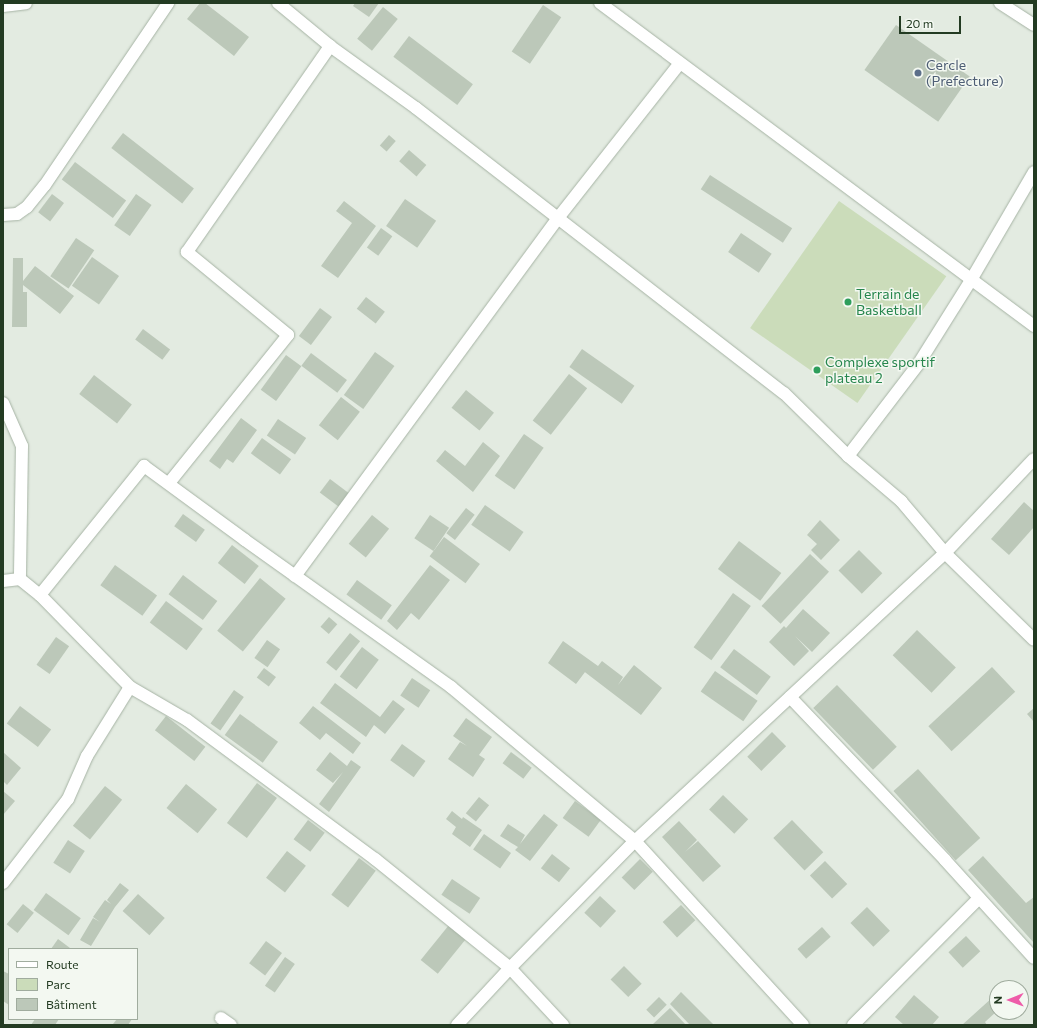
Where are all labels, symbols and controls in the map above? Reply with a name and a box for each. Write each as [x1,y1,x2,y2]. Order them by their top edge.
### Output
scale bar [901,8,963,34]
text: 20 m [906,16,933,30]
place label: Cercle (Prefecture) [926,57,1004,90]
marker: Cercle (Prefecture) [913,68,923,78]
place label: Terrain de Basketball [856,286,922,318]
marker: Terrain de Basketball [843,297,853,307]
place label: Complexe sportif plateau 2 [825,354,935,386]
marker: Complexe sportif plateau 2 [812,365,822,375]
legend [8,948,138,1020]
text: Route [46,957,79,971]
text: Parc [46,977,70,991]
north arrow [989,980,1029,1020]
text: N [991,996,1004,1004]
text: Bâtiment [46,997,97,1011]

